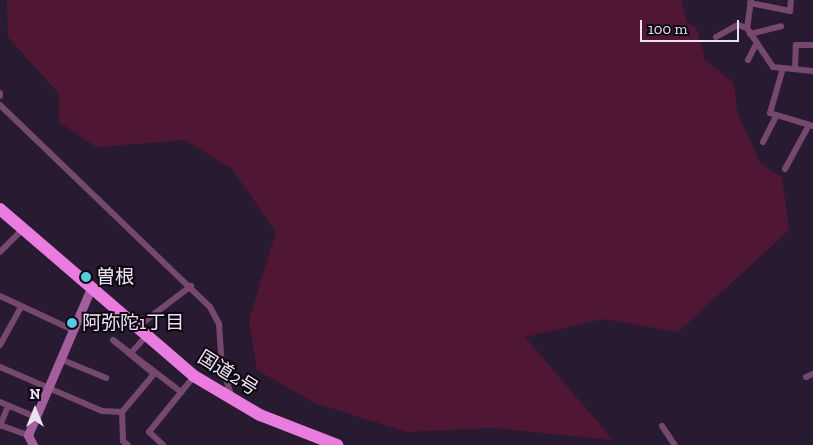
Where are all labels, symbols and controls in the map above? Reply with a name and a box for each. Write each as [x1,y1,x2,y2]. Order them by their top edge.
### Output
scale bar [643,10,742,42]
text: 100 m [648,20,687,38]
place label: 曽根 [96,266,134,288]
marker: 曽根 [80,271,92,283]
place label: 阿弥陀1丁目 [82,312,184,334]
marker: 阿弥陀1丁目 [66,317,78,329]
street label: 国道2号 [194,346,262,400]
north arrow [10,385,60,435]
text: N [30,386,40,403]

